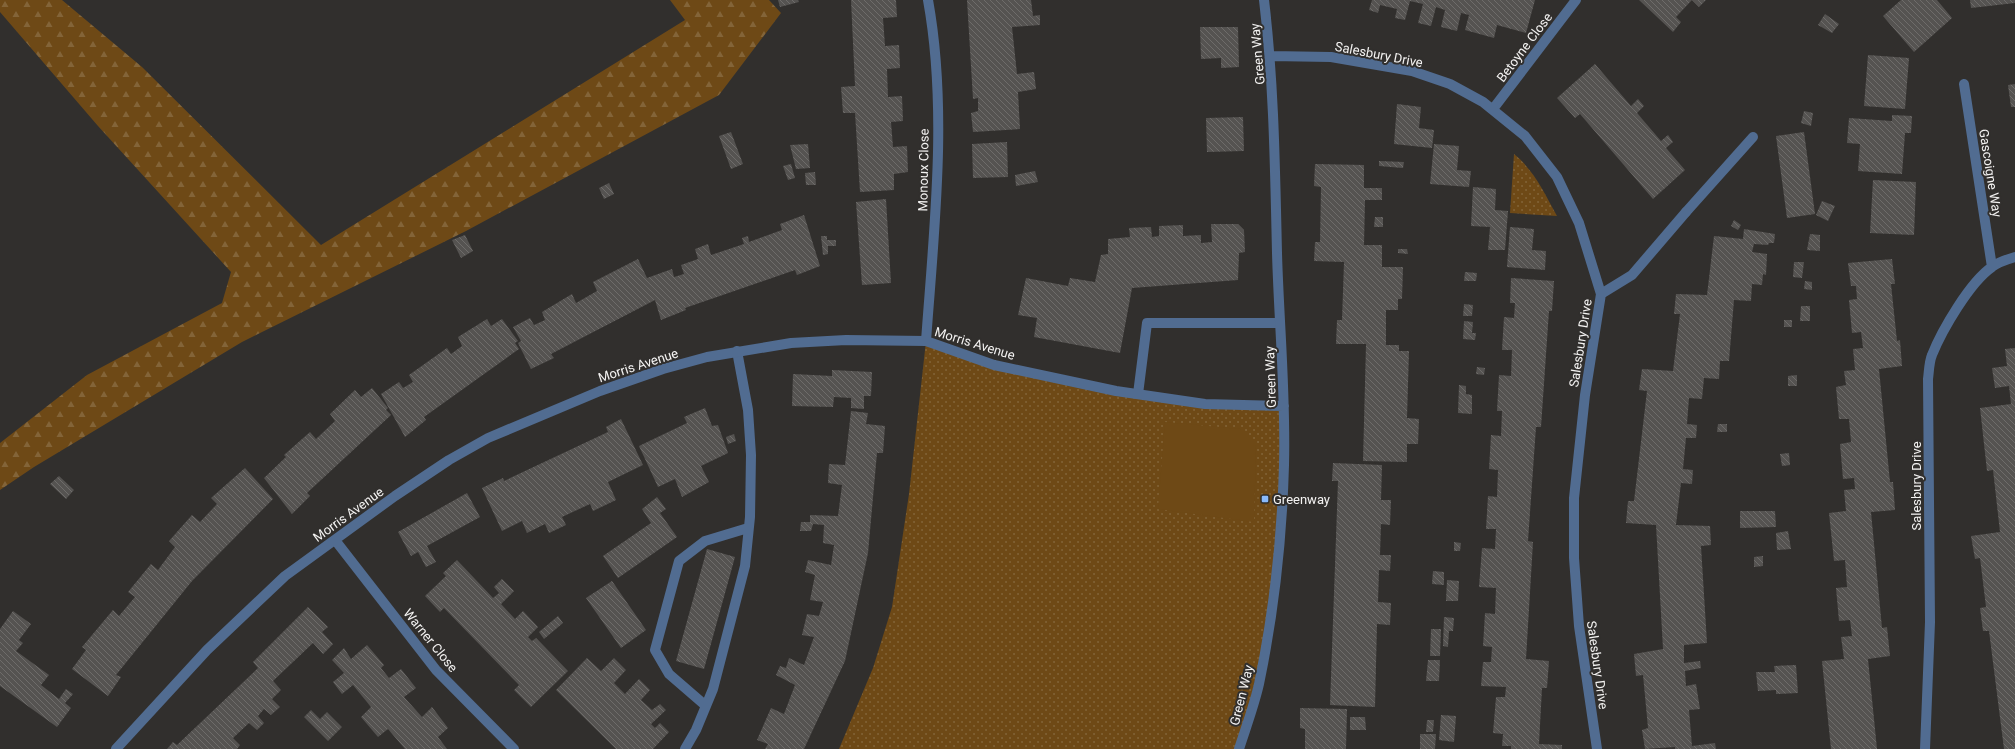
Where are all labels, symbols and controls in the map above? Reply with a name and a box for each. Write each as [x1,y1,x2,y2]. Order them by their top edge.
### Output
street label: Betoyne Close [1494,10,1555,85]
street label: Green Way [1247,23,1268,85]
street label: Salesbury Drive [1334,39,1424,70]
street label: Monoux Close [915,128,932,212]
street label: Gascoigne Way [1976,128,2005,218]
street label: Salesbury Drive [1566,298,1595,388]
street label: Morris Avenue [933,324,1017,363]
street label: Morris Avenue [596,345,680,385]
street label: Green Way [1262,346,1279,408]
street label: Salesbury Drive [1909,441,1924,531]
street label: Morris Avenue [310,484,386,545]
place label: Greenway [1273,492,1330,507]
marker: Greenway [1260,494,1270,504]
street label: Warner Close [401,606,461,675]
street label: Salesbury Drive [1584,620,1611,710]
street label: Green Way [1227,663,1256,727]

